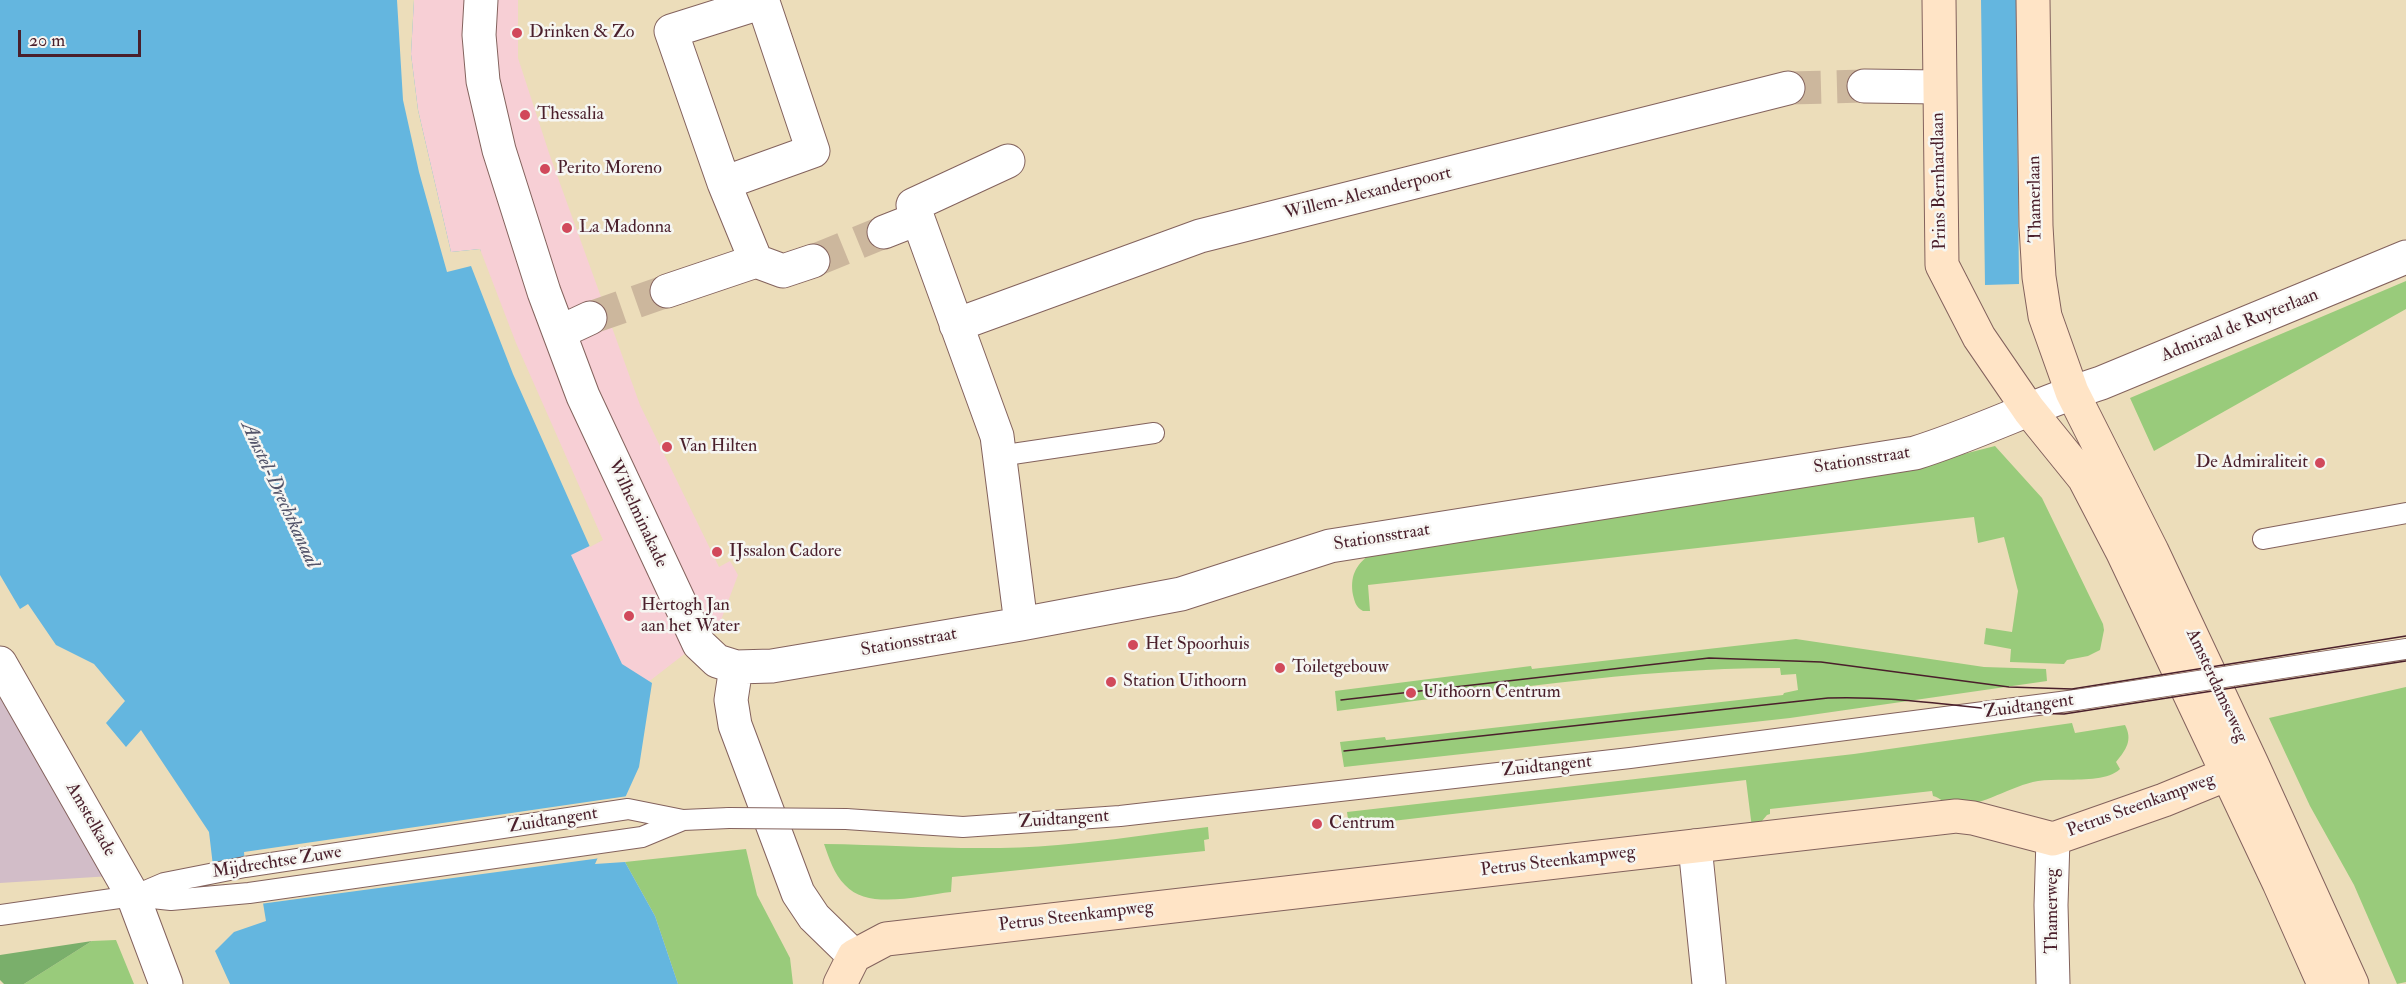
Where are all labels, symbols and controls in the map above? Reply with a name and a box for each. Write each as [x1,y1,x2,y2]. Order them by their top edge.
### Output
scale bar [21,18,144,56]
place label: Drinken & Zo [529,22,634,44]
marker: Drinken & Zo [510,26,524,40]
text: 20 m [29,29,65,52]
place label: Thessalia [537,104,604,126]
marker: Thessalia [518,108,532,122]
street label: Prins Bernhardlaan [1928,112,1952,250]
street label: Thamerlaan [2024,155,2048,243]
place label: Perito Moreno [557,158,662,180]
marker: Perito Moreno [538,162,552,176]
street label: Willem-Alexanderpoort [1282,163,1454,225]
place label: La Madonna [579,217,671,239]
marker: La Madonna [560,221,574,235]
street label: Admiraal de Ruyterlaan [2158,285,2322,367]
water label: Amstel-Drechtkanaal [234,418,324,572]
place label: Van Hilten [679,436,757,458]
marker: Van Hilten [660,440,674,454]
street label: Stationsstraat [1812,443,1912,479]
place label: De Admiraliteit [2196,452,2308,474]
street label: Wilhelminakade [602,456,672,572]
marker: De Admiraliteit [2313,456,2327,470]
street label: Stationsstraat [1332,520,1432,556]
place label: IJssalon Cadore [729,541,841,563]
marker: IJssalon Cadore [710,545,724,559]
place label: Hertogh Jan aan het Water [641,595,740,638]
marker: Hertogh Jan aan het Water [622,609,636,623]
street label: Stationsstraat [859,624,959,662]
street label: Amsterdamseweg [2180,626,2252,746]
place label: Het Spoorhuis [1145,634,1249,656]
marker: Het Spoorhuis [1126,638,1140,652]
place label: Toiletgebouw [1292,657,1389,679]
marker: Toiletgebouw [1273,661,1287,675]
place label: Station Uithoorn [1123,671,1247,693]
marker: Station Uithoorn [1104,675,1118,689]
place label: Uithoorn Centrum [1423,682,1561,704]
marker: Uithoorn Centrum [1404,686,1418,700]
street label: Zuidtangent [1983,690,2075,724]
street label: Zuidtangent [1501,752,1593,782]
street label: Petrus Steenkampweg [2064,769,2218,843]
street label: Amstelkade [60,779,120,861]
street label: Zuidtangent [507,803,599,839]
street label: Zuidtangent [1018,806,1110,834]
place label: Centrum [1329,813,1395,835]
marker: Centrum [1310,817,1324,831]
street label: Mijdrechtse Zuwe [211,842,343,884]
street label: Petrus Steenkampweg [1479,842,1637,882]
street label: Thamerweg [2042,868,2064,954]
street label: Petrus Steenkampweg [997,897,1155,937]

